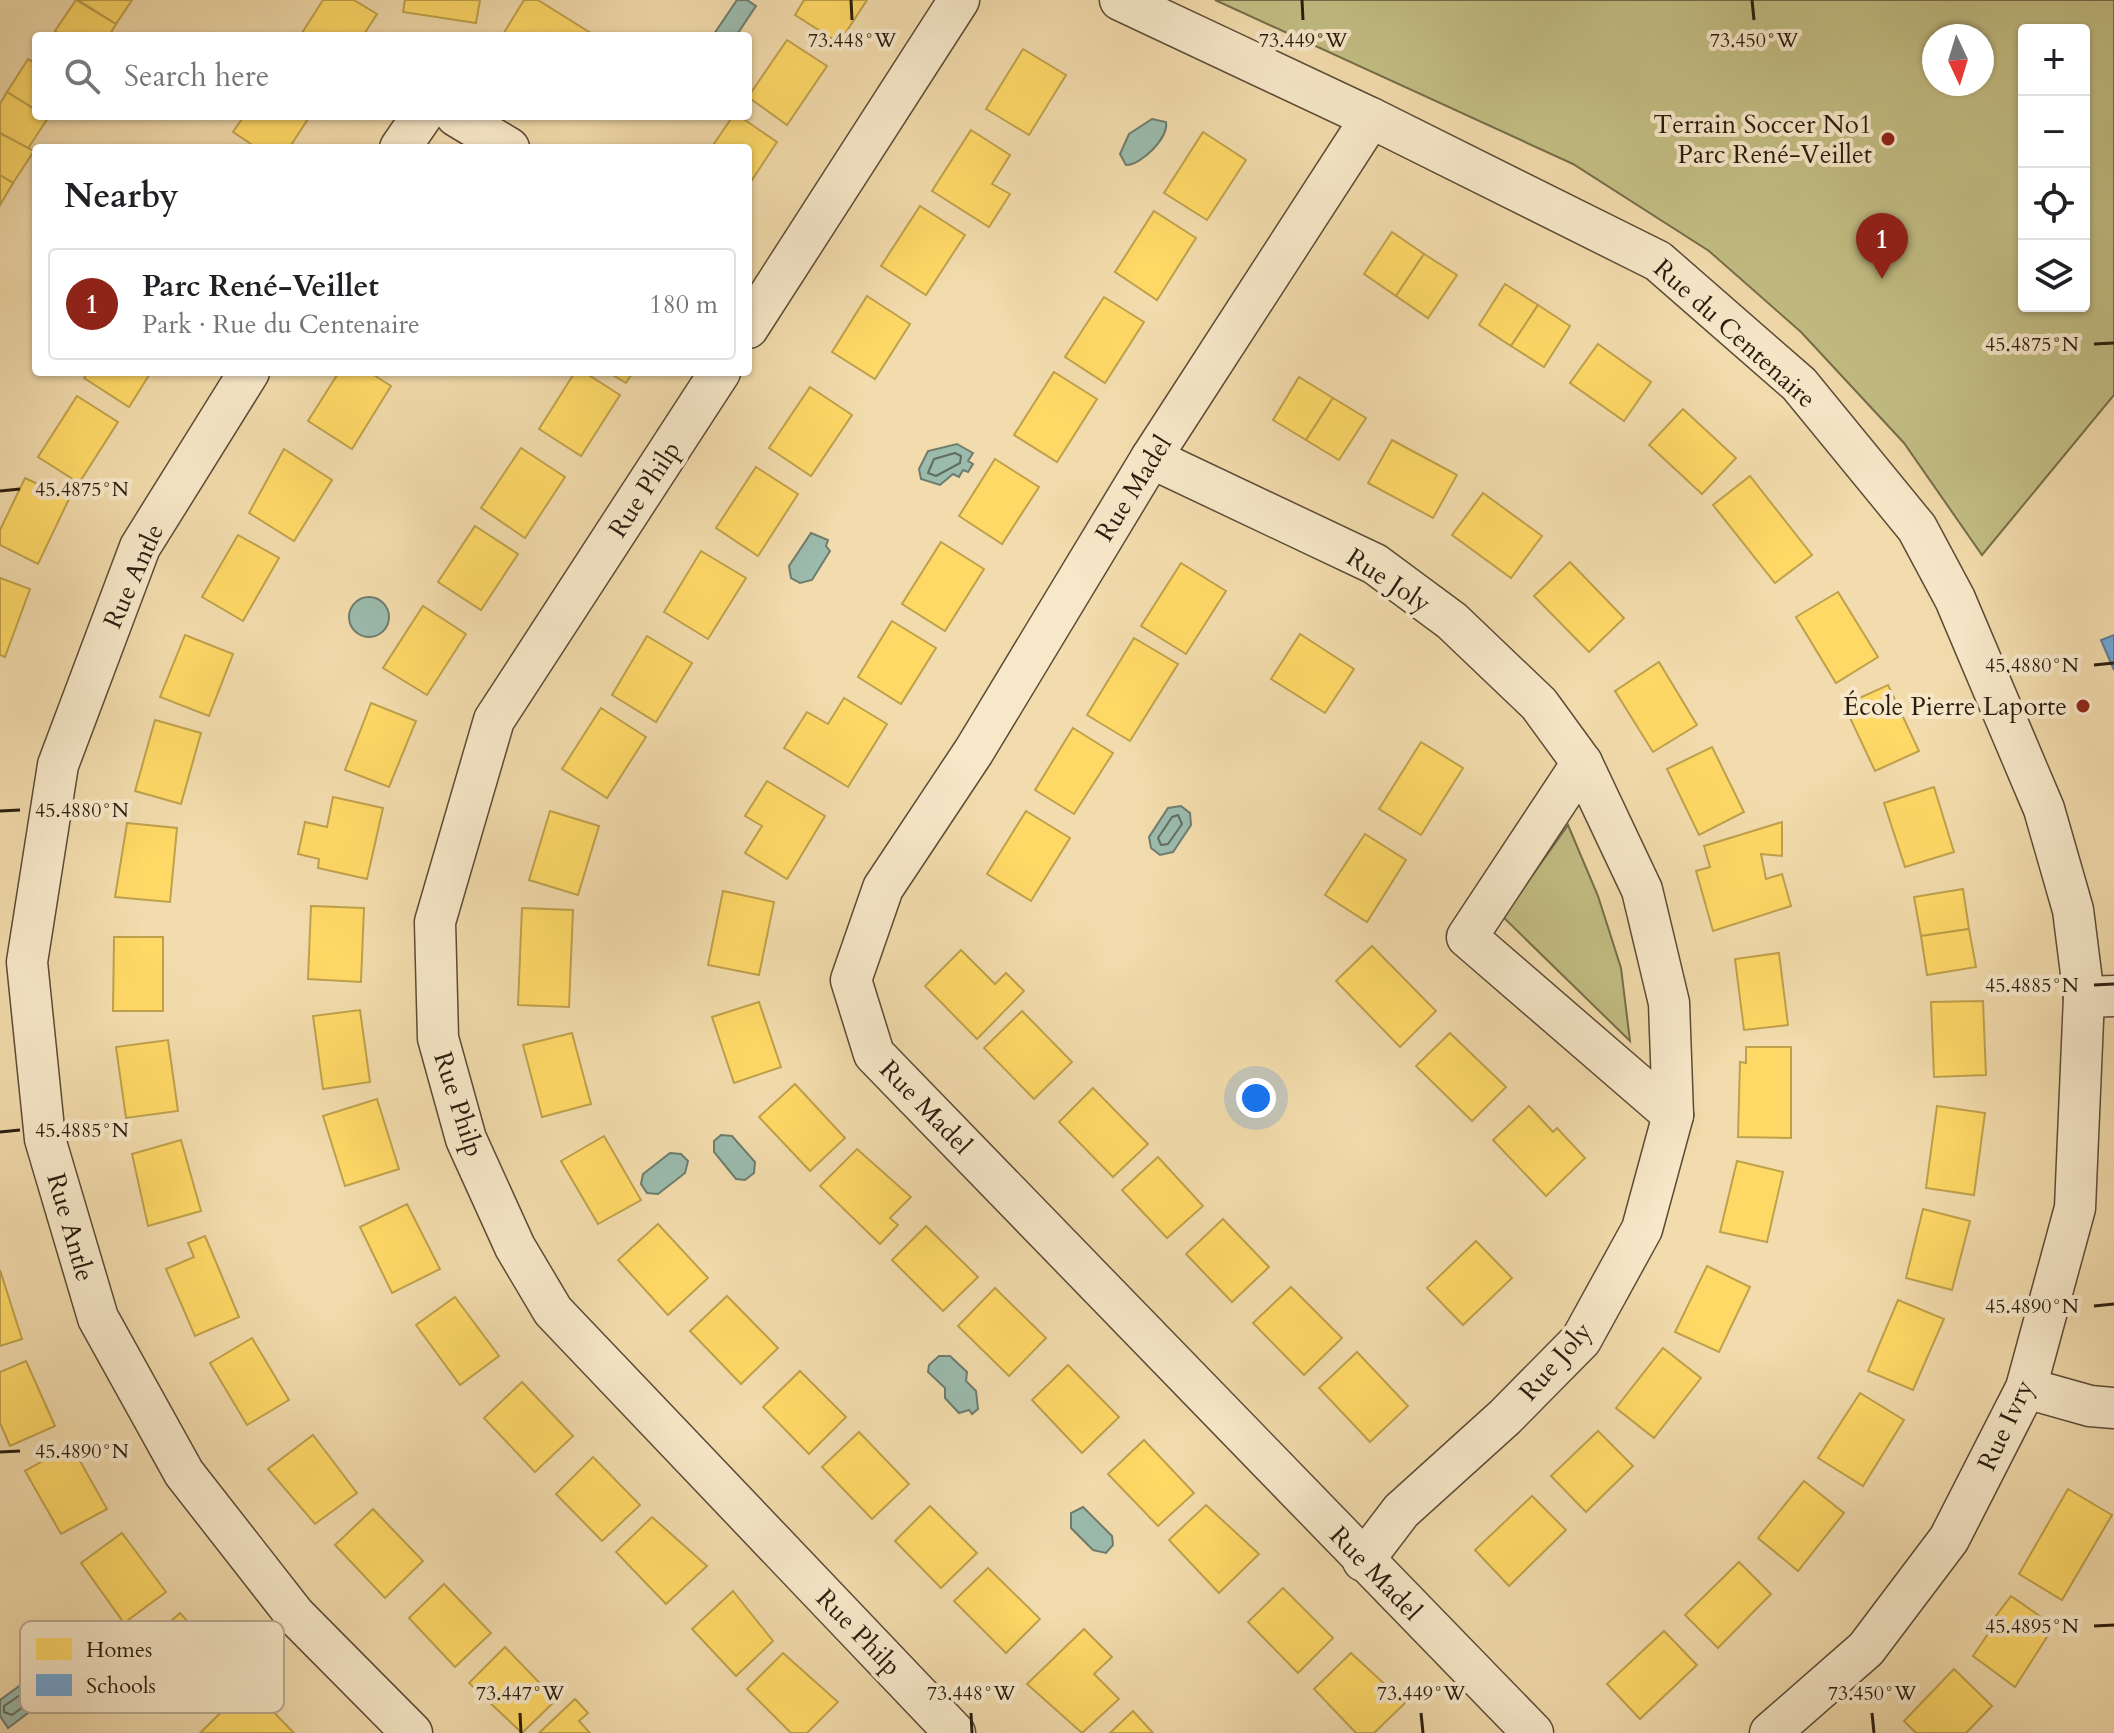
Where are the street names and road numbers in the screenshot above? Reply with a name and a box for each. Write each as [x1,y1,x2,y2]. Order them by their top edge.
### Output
street label: Rue du Centenaire [1646,251,1823,416]
street label: Rue Madel [1087,428,1180,548]
street label: Rue Philp [600,434,689,544]
street label: Rue Antle [95,518,172,634]
street label: Rue Joly [1340,540,1438,621]
street label: Rue Philp [425,1047,492,1161]
street label: Rue Madel [872,1052,980,1163]
street label: Rue Antle [38,1169,103,1285]
street label: Rue Joly [1511,1314,1600,1408]
street label: Rue Ivry [1969,1374,2042,1476]
street label: Rue Madel [1322,1518,1430,1629]
street label: Rue Philp [808,1581,909,1684]

